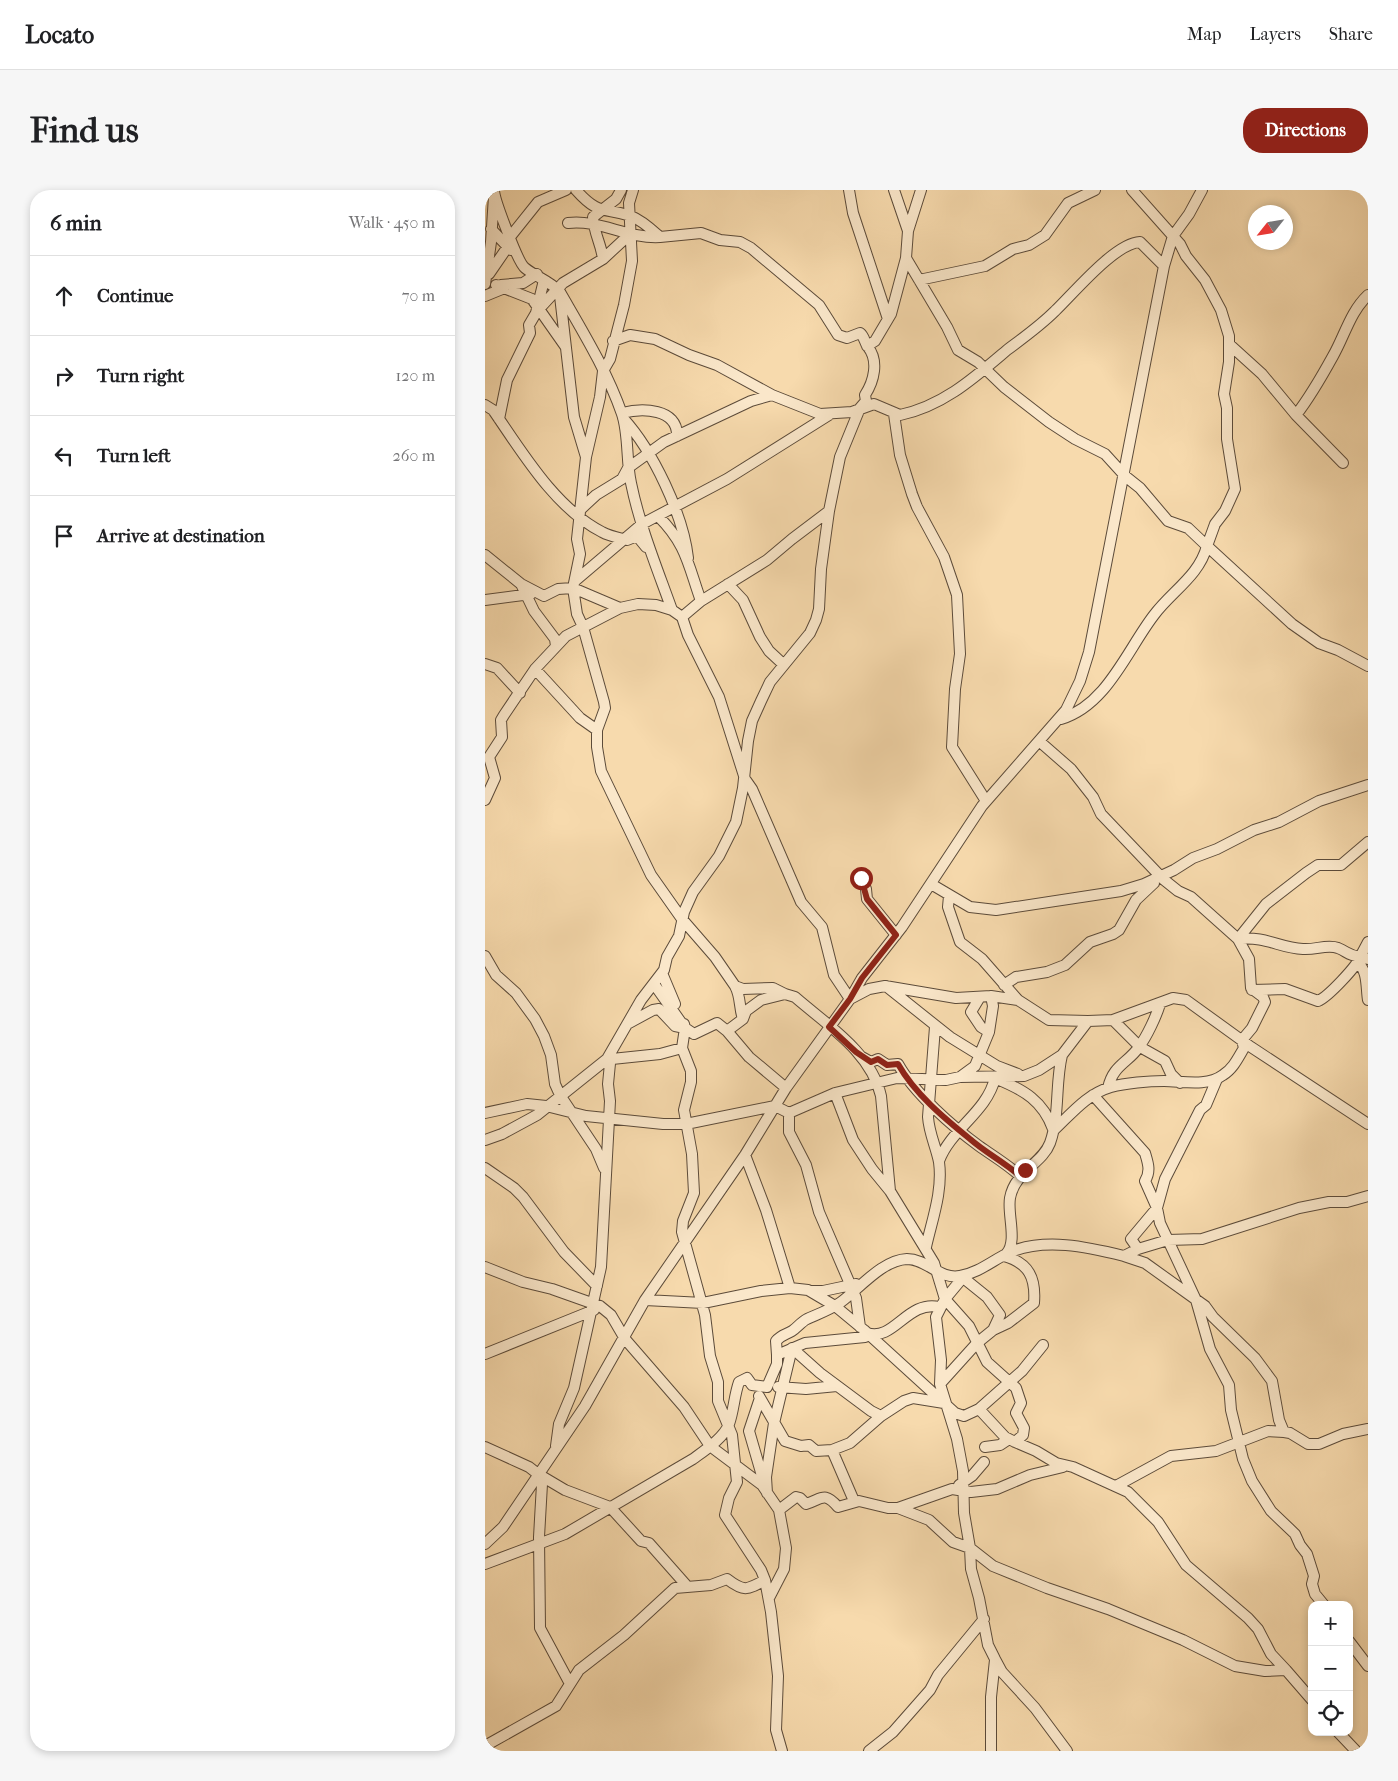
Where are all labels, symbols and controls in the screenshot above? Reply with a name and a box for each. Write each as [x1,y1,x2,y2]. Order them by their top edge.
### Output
text: Locato [25,21,94,49]
text: Map [1187,24,1221,45]
text: Layers [1249,24,1301,45]
text: Share [1329,24,1373,45]
button: Directions [1243,108,1368,153]
text: Find us [30,110,139,151]
north arrow [1248,205,1293,250]
text: 6 min [50,211,102,235]
text: Walk · 450 m [349,213,435,232]
icon: ahead [50,282,78,310]
text: Continue [97,285,173,307]
text: 70 m [402,286,435,305]
icon: right [50,362,78,390]
text: Turn right [97,365,184,387]
text: 120 m [396,366,435,385]
icon: left [50,442,78,470]
text: Turn left [97,445,171,467]
text: 260 m [393,446,435,465]
icon: arrive [50,522,78,550]
text: Arrive at destination [97,525,265,547]
route start [850,867,873,890]
route end [1014,1159,1037,1182]
map controls [1308,1601,1353,1736]
button: + [1308,1601,1353,1646]
button: − [1308,1646,1353,1691]
button: locate [1308,1691,1353,1736]

